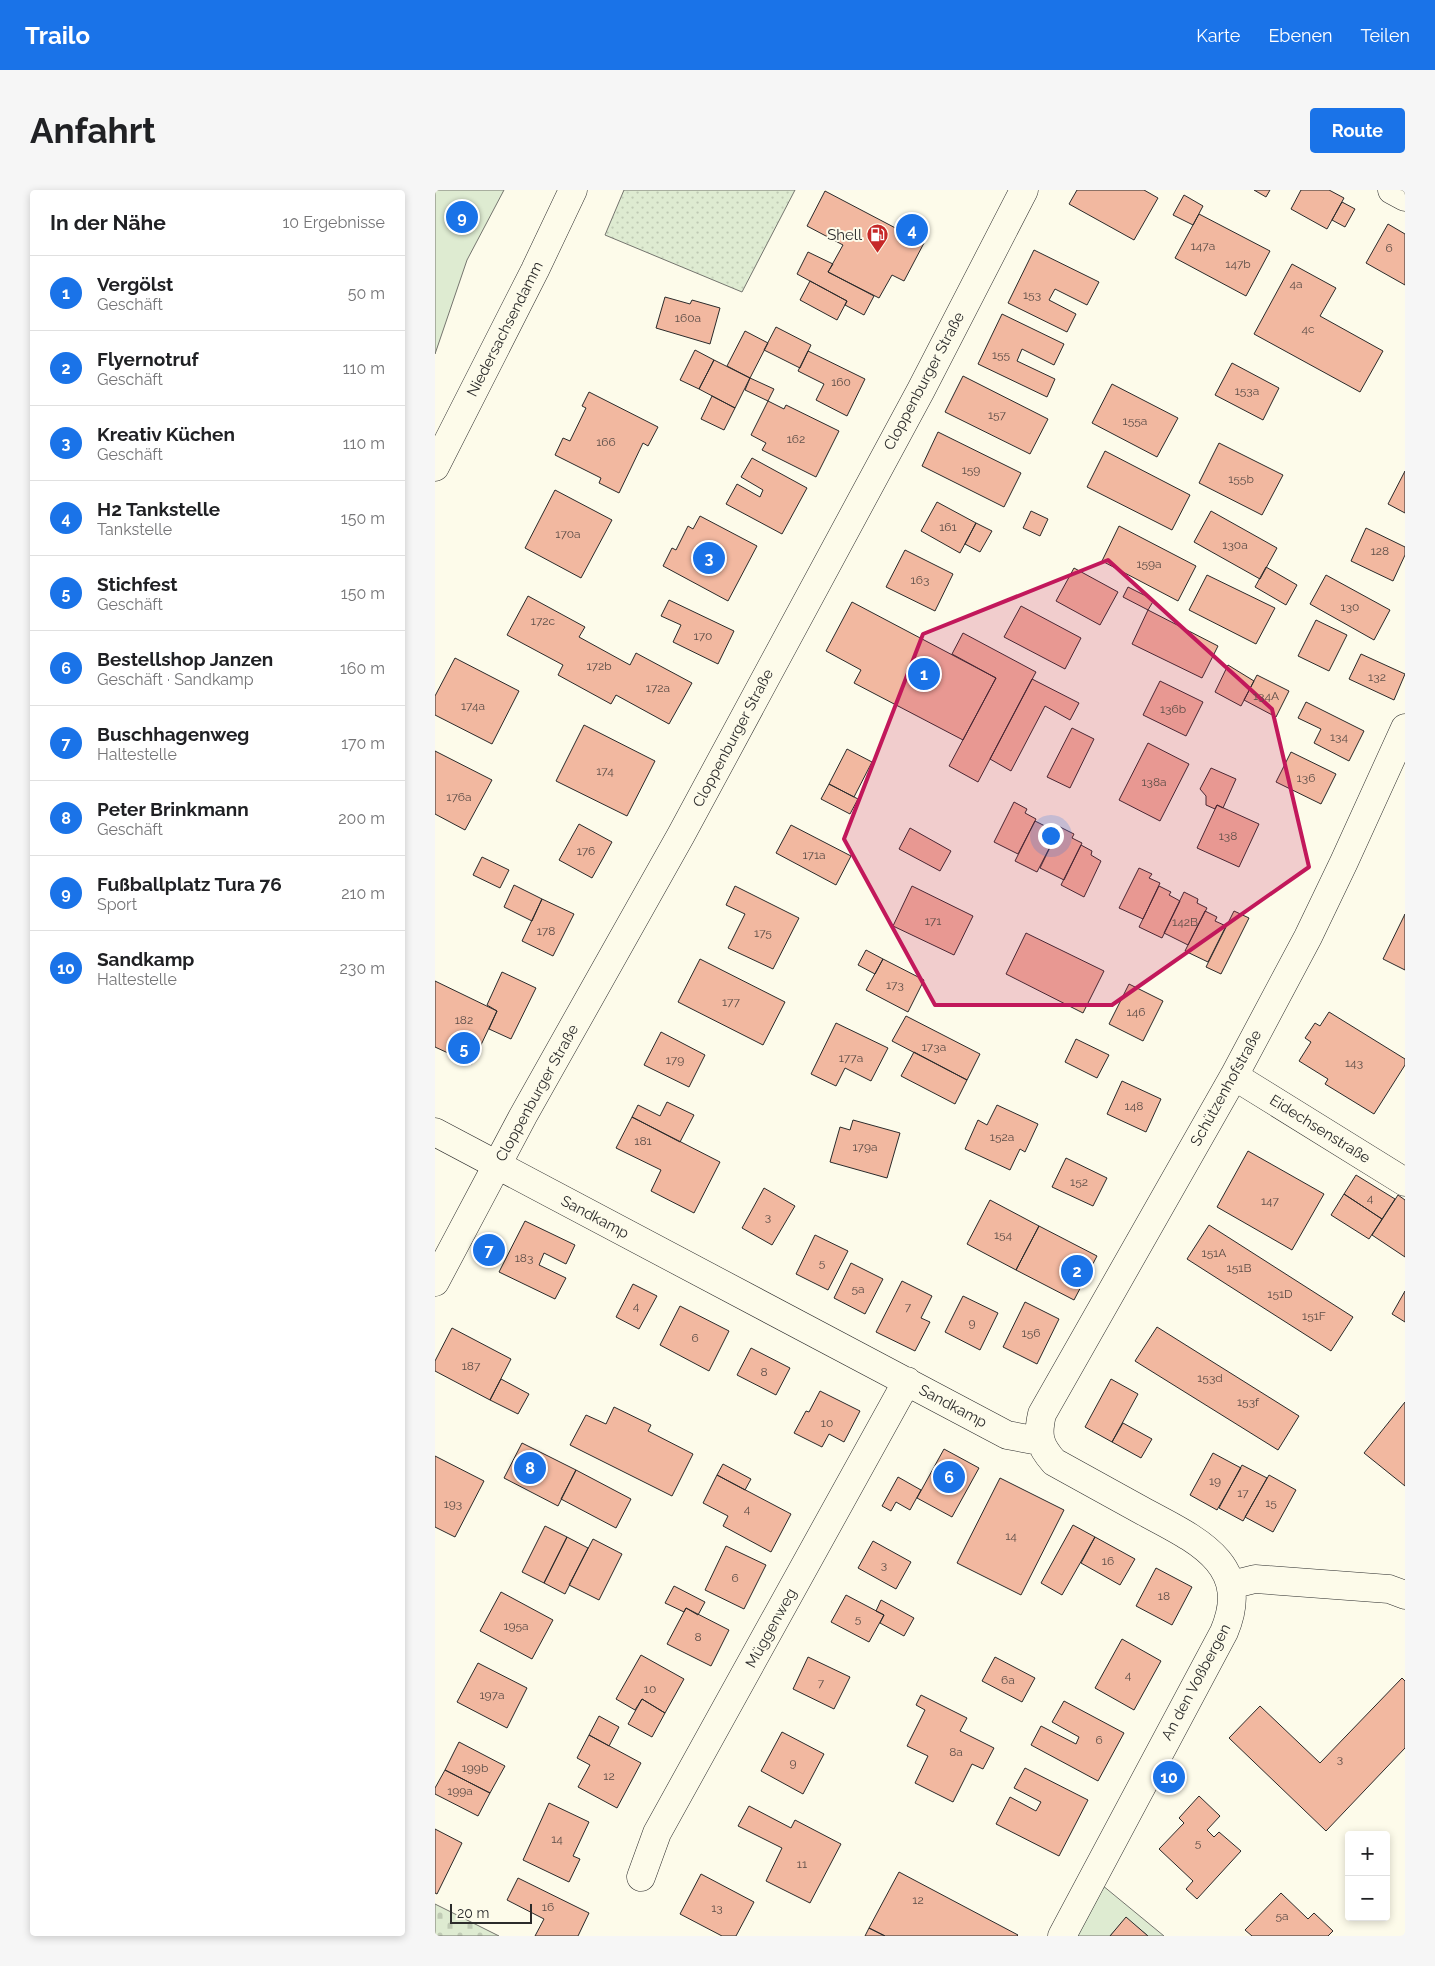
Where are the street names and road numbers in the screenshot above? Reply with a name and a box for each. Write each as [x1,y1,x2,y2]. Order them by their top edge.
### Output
street label: Niedersachsendamm [463,258,547,400]
street label: Cloppenburger Straße [880,309,968,453]
street label: Cloppenburger Straße [689,666,777,810]
street label: Cloppenburger Straße [492,1021,582,1165]
street label: Schützenhofstraße [1187,1027,1265,1149]
street label: Eidechsenstraße [1266,1091,1374,1167]
street label: Sandkamp [558,1192,632,1242]
street label: Sandkamp [916,1381,990,1431]
street label: Müggenweg [742,1585,800,1671]
street label: An den Voßbergen [1158,1621,1234,1743]

